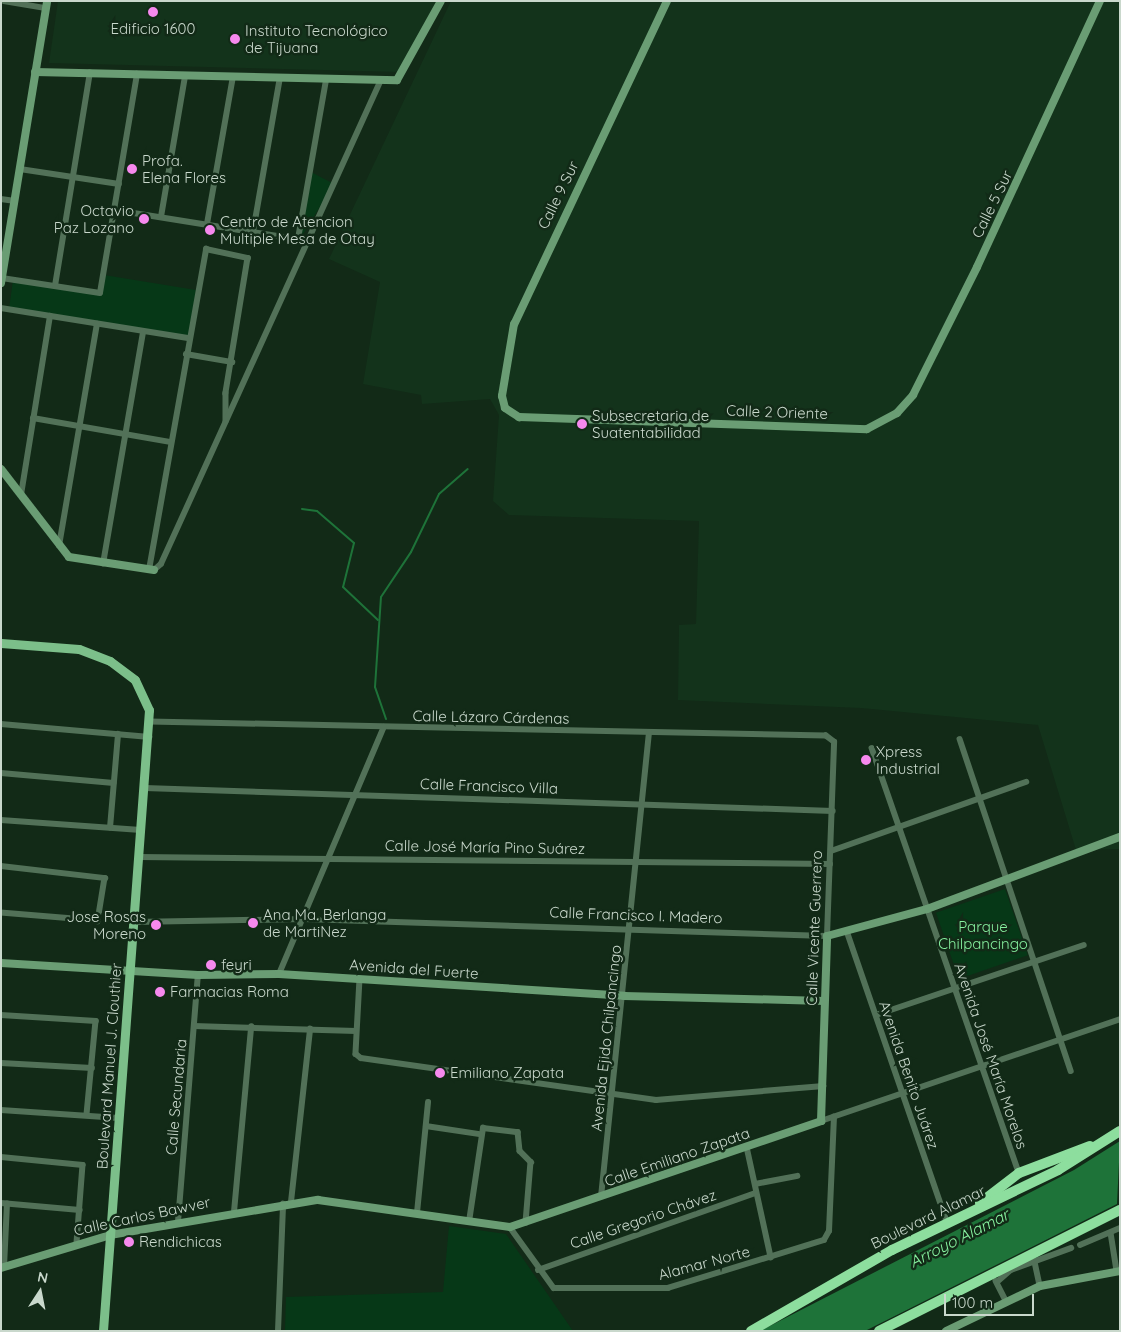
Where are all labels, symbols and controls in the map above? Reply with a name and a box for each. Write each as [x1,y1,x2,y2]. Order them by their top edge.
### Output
marker: Edificio 1600 [147,6,159,18]
place label: Edificio 1600 [111,20,195,38]
place label: Instituto Tecnológico de Tijuana [245,21,388,56]
marker: Instituto Tecnológico de Tijuana [229,33,241,45]
place label: Profa. Elena Flores [142,151,226,186]
street label: Calle 9 Sur [534,158,582,232]
marker: Profa. Elena Flores [126,163,138,175]
street label: Calle 5 Sur [968,167,1016,241]
place label: Octavio Paz Lozano [54,201,134,236]
place label: Centro de Atencion Multiple Mesa de Otay [220,212,375,247]
marker: Octavio Paz Lozano [138,213,150,225]
marker: Centro de Atencion Multiple Mesa de Otay [204,224,216,236]
street label: Calle 2 Oriente [726,401,828,423]
place label: Subsecretaria de Suatentabilidad [592,406,709,441]
marker: Subsecretaria de Suatentabilidad [576,418,588,430]
street label: Calle Lázaro Cárdenas [412,707,570,727]
place label: Xpress Industrial [876,742,940,777]
marker: Xpress Industrial [860,754,872,766]
street label: Calle Francisco Villa [420,775,558,797]
street label: Calle José María Pino Suárez [385,836,585,858]
street label: Calle Vicente Guerrero [802,850,826,1006]
street label: Calle Francisco I. Madero [549,903,723,927]
place label: Ana Ma. Berlanga de MartiNez [263,905,386,940]
place label: Jose Rosas Moreno [66,907,146,942]
marker: Ana Ma. Berlanga de MartiNez [247,917,259,929]
park label: Parque Chilpancingo [938,917,1028,952]
marker: Jose Rosas Moreno [150,919,162,931]
street label: Avenida Ejido Chilpancingo [587,944,625,1132]
place label: feyri [221,956,252,974]
street label: Avenida del Fuerte [349,956,479,982]
marker: feyri [205,959,217,971]
street label: Avenida José María Morelos [951,961,1031,1151]
street label: Boulevard Manuel J. Clouthier [93,962,125,1170]
place label: Farmacias Roma [170,983,289,1001]
marker: Farmacias Roma [154,986,166,998]
street label: Avenida Benito Juárez [875,999,943,1151]
street label: Calle Secundaria [162,1038,190,1156]
place label: Emiliano Zapata [450,1064,564,1082]
marker: Emiliano Zapata [434,1067,446,1079]
street label: Calle Emiliano Zapata [602,1124,752,1190]
street label: Boulevard Alamar [868,1181,988,1253]
street label: Calle Gregorio Chávez [568,1186,718,1252]
street label: Calle Carlos Bawver [72,1193,212,1239]
water label: Arroyo Alamar [906,1205,1012,1271]
place label: Rendichicas [139,1233,222,1251]
marker: Rendichicas [123,1236,135,1248]
street label: Alamar Norte [656,1242,752,1284]
north arrow [15,1267,65,1317]
text: N [36,1267,50,1287]
scale bar [946,1284,1036,1316]
text: 100 m [952,1293,993,1312]

